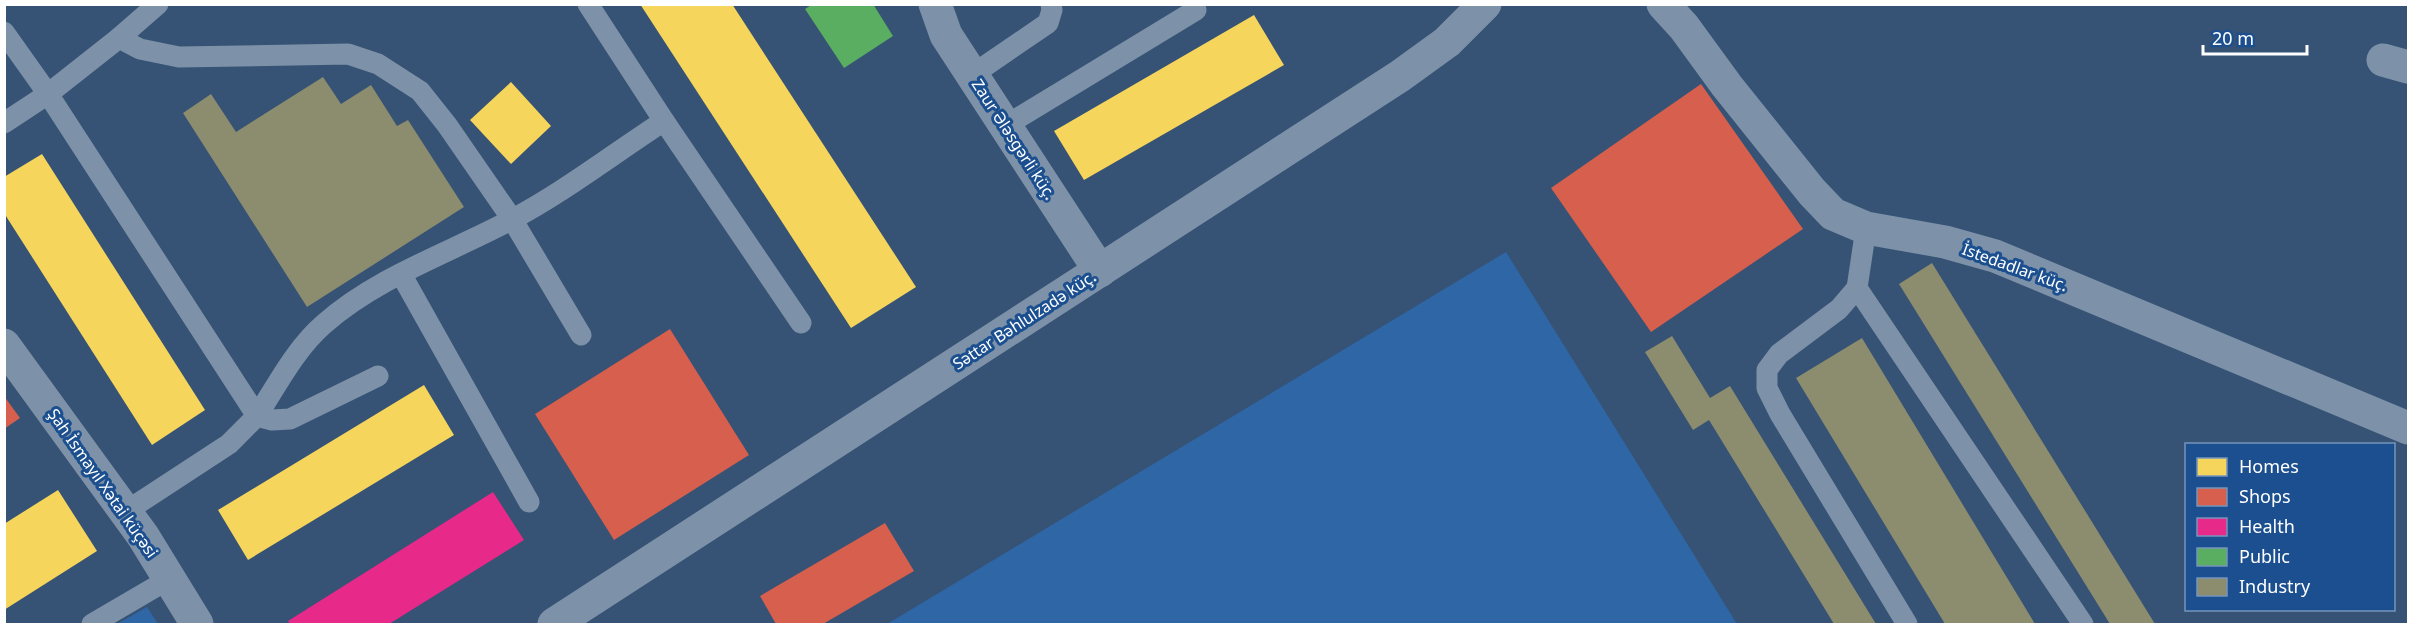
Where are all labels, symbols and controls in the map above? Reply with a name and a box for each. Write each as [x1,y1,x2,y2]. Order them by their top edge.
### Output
scale bar [2203,18,2306,56]
text: 20 m [2212,26,2254,50]
street label: Zaur Ələsgərli küç. [967,74,1061,204]
street label: İstedadlar küç. [1959,238,2071,296]
street label: Səttar Bəhlulzadə küç. [948,265,1100,375]
street label: Şah İsmayıl Xətai küçəsi [43,404,163,562]
legend [2185,443,2395,611]
text: Homes [2239,454,2299,478]
text: Shops [2239,484,2291,508]
text: Health [2239,514,2295,538]
text: Public [2239,544,2290,568]
text: Industry [2239,574,2311,598]

